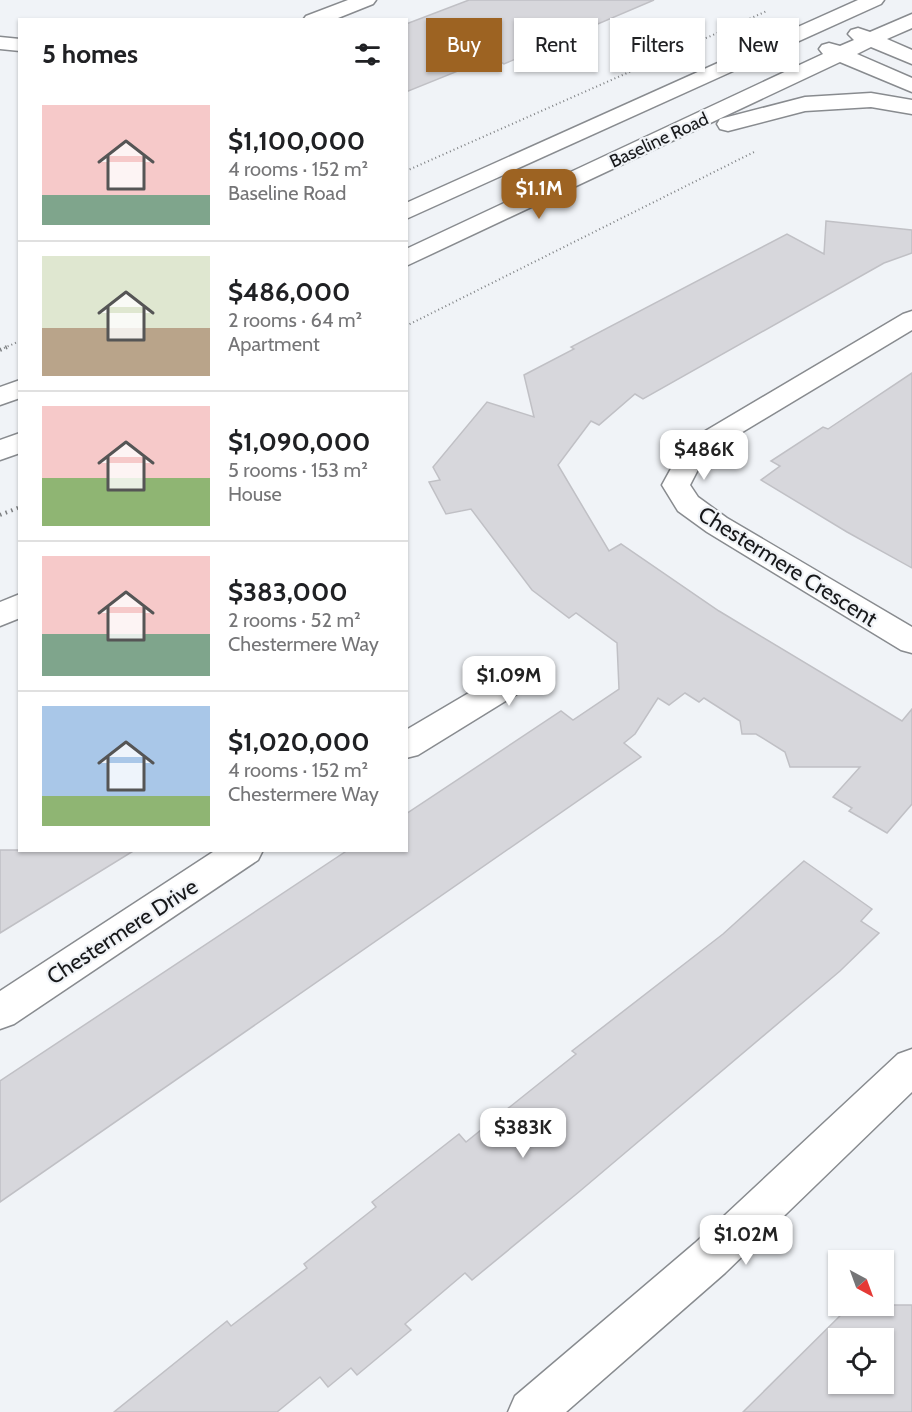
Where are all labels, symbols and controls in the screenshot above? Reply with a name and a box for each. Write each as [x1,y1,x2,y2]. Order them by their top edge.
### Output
chip: Buy [426,18,502,72]
chip: Rent [514,18,598,72]
chip: Filters [610,18,705,72]
chip: New [717,18,799,72]
text: 5 homes [42,38,138,70]
icon: filters [351,38,384,71]
street label: Baseline Road [606,108,712,172]
text: $1,100,000 [228,125,365,157]
icon: home [90,129,162,201]
text: 4 rooms · 152 m² [228,157,368,181]
pin: $1.1M [497,169,581,220]
text: $1.1M [515,176,563,200]
text: Baseline Road [228,181,346,205]
text: $486,000 [228,276,350,308]
icon: home [90,280,162,352]
text: 2 rooms · 64 m² [228,308,362,332]
text: Apartment [228,332,320,356]
text: $1,090,000 [228,426,370,458]
icon: home [90,430,162,502]
pin: $486K [662,430,746,481]
text: $486K [674,437,734,461]
text: 5 rooms · 153 m² [228,458,368,482]
text: House [228,482,282,506]
street label: Chestermere Crescent [693,500,883,633]
text: $383,000 [228,576,348,608]
icon: home [90,580,162,652]
text: 2 rooms · 52 m² [228,608,361,632]
text: Chestermere Way [228,632,379,656]
pin: $1.09M [460,656,558,707]
text: $1.09M [476,663,542,687]
text: $1,020,000 [228,726,370,758]
icon: home [90,730,162,802]
text: 4 rooms · 152 m² [228,758,368,782]
text: Chestermere Way [228,782,379,806]
street label: Chestermere Drive [42,873,203,990]
pin: $383K [481,1108,565,1159]
text: $383K [494,1115,552,1139]
pin: $1.02M [697,1215,795,1266]
text: $1.02M [714,1222,778,1246]
north arrow [828,1250,894,1316]
map controls [828,1250,894,1394]
button: locate [828,1328,894,1394]

